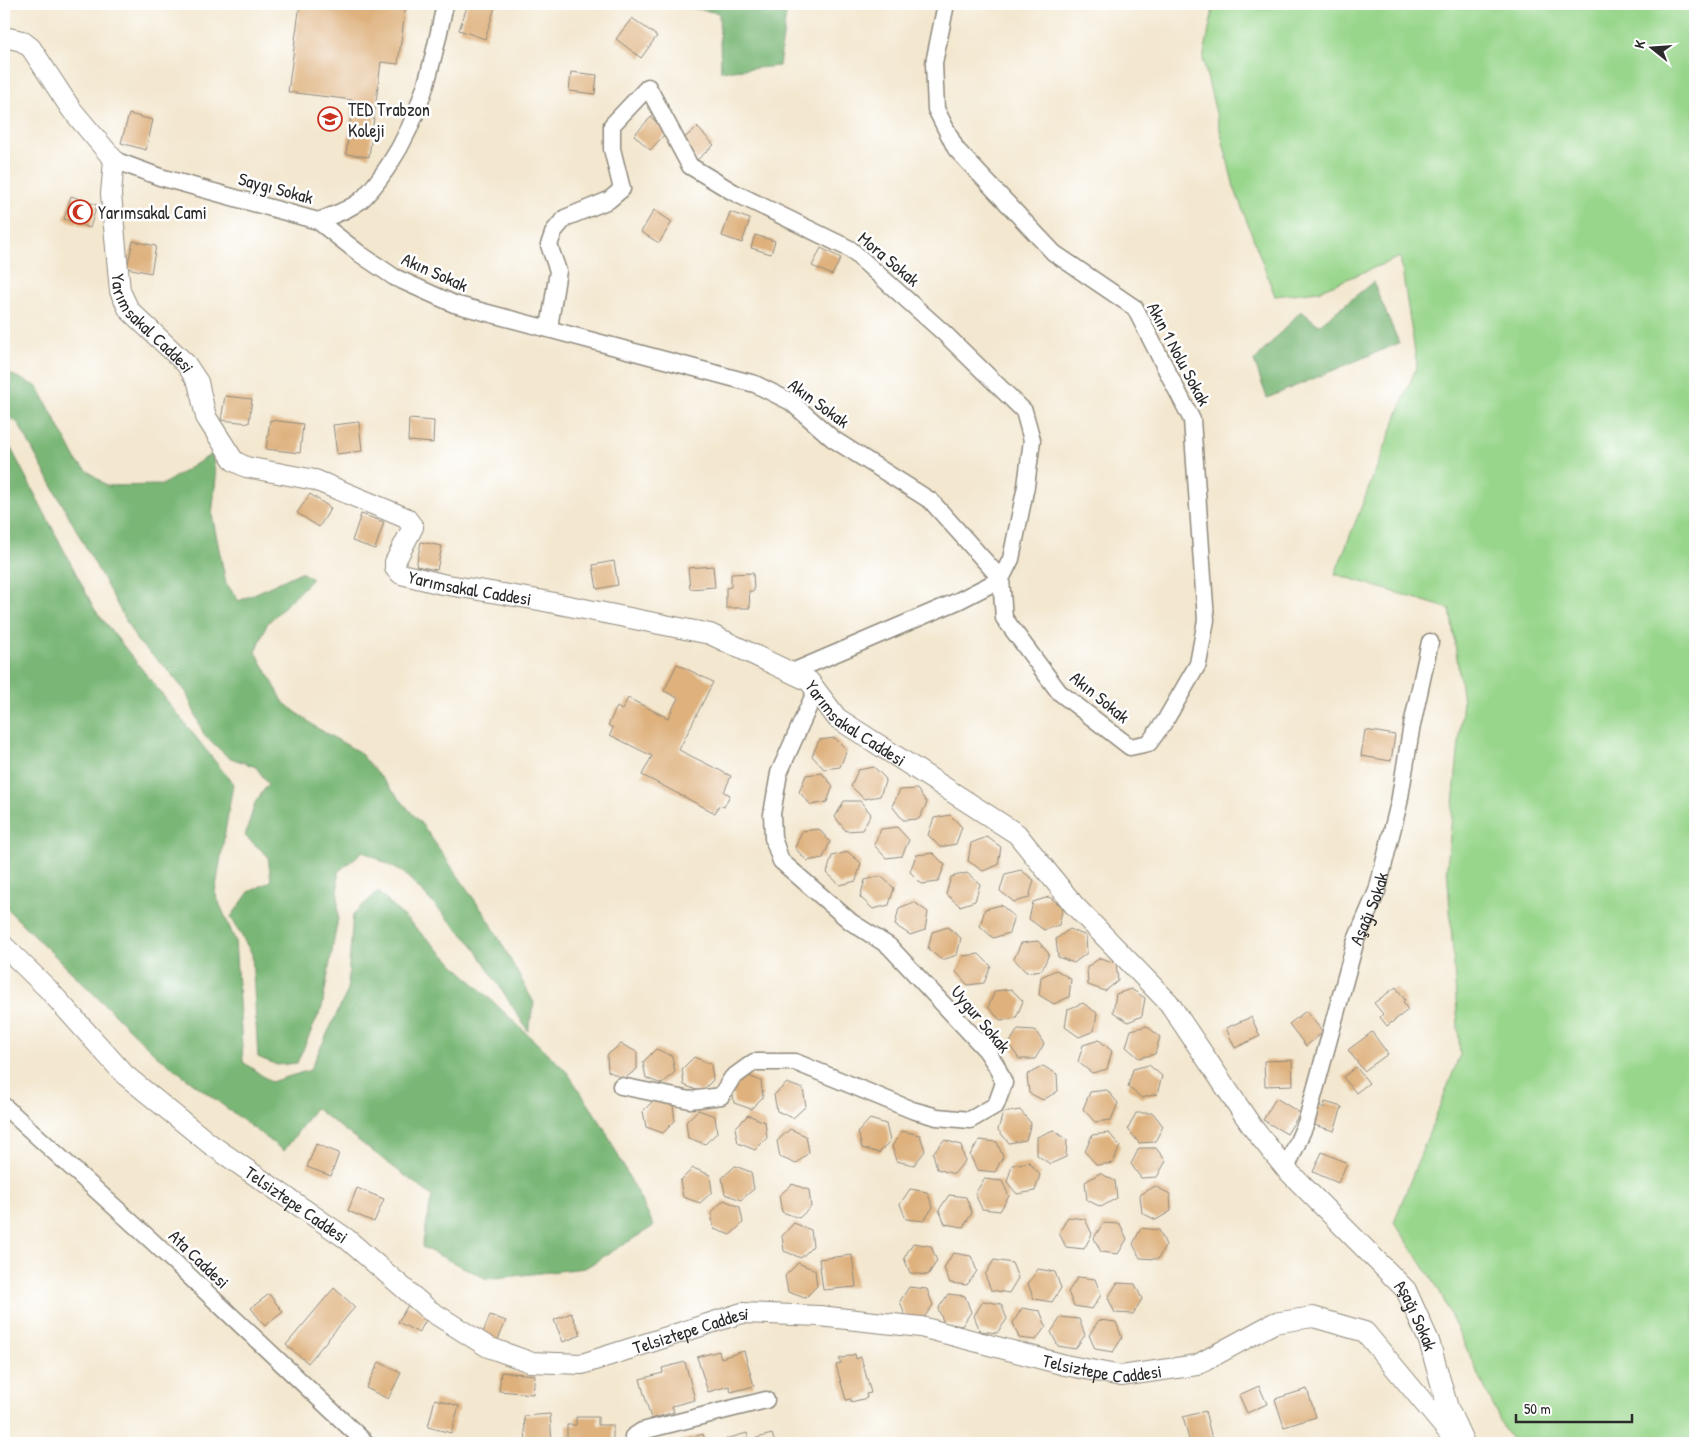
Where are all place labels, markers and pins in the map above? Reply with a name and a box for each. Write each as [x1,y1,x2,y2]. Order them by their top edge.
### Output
place label: TED Trabzon Koleji [348,97,430,143]
school or university icon: TED Trabzon Koleji [317,106,343,132]
mosque icon: Yarımsakal Cami [67,199,93,225]
place label: Yarımsakal Cami [98,200,207,225]

